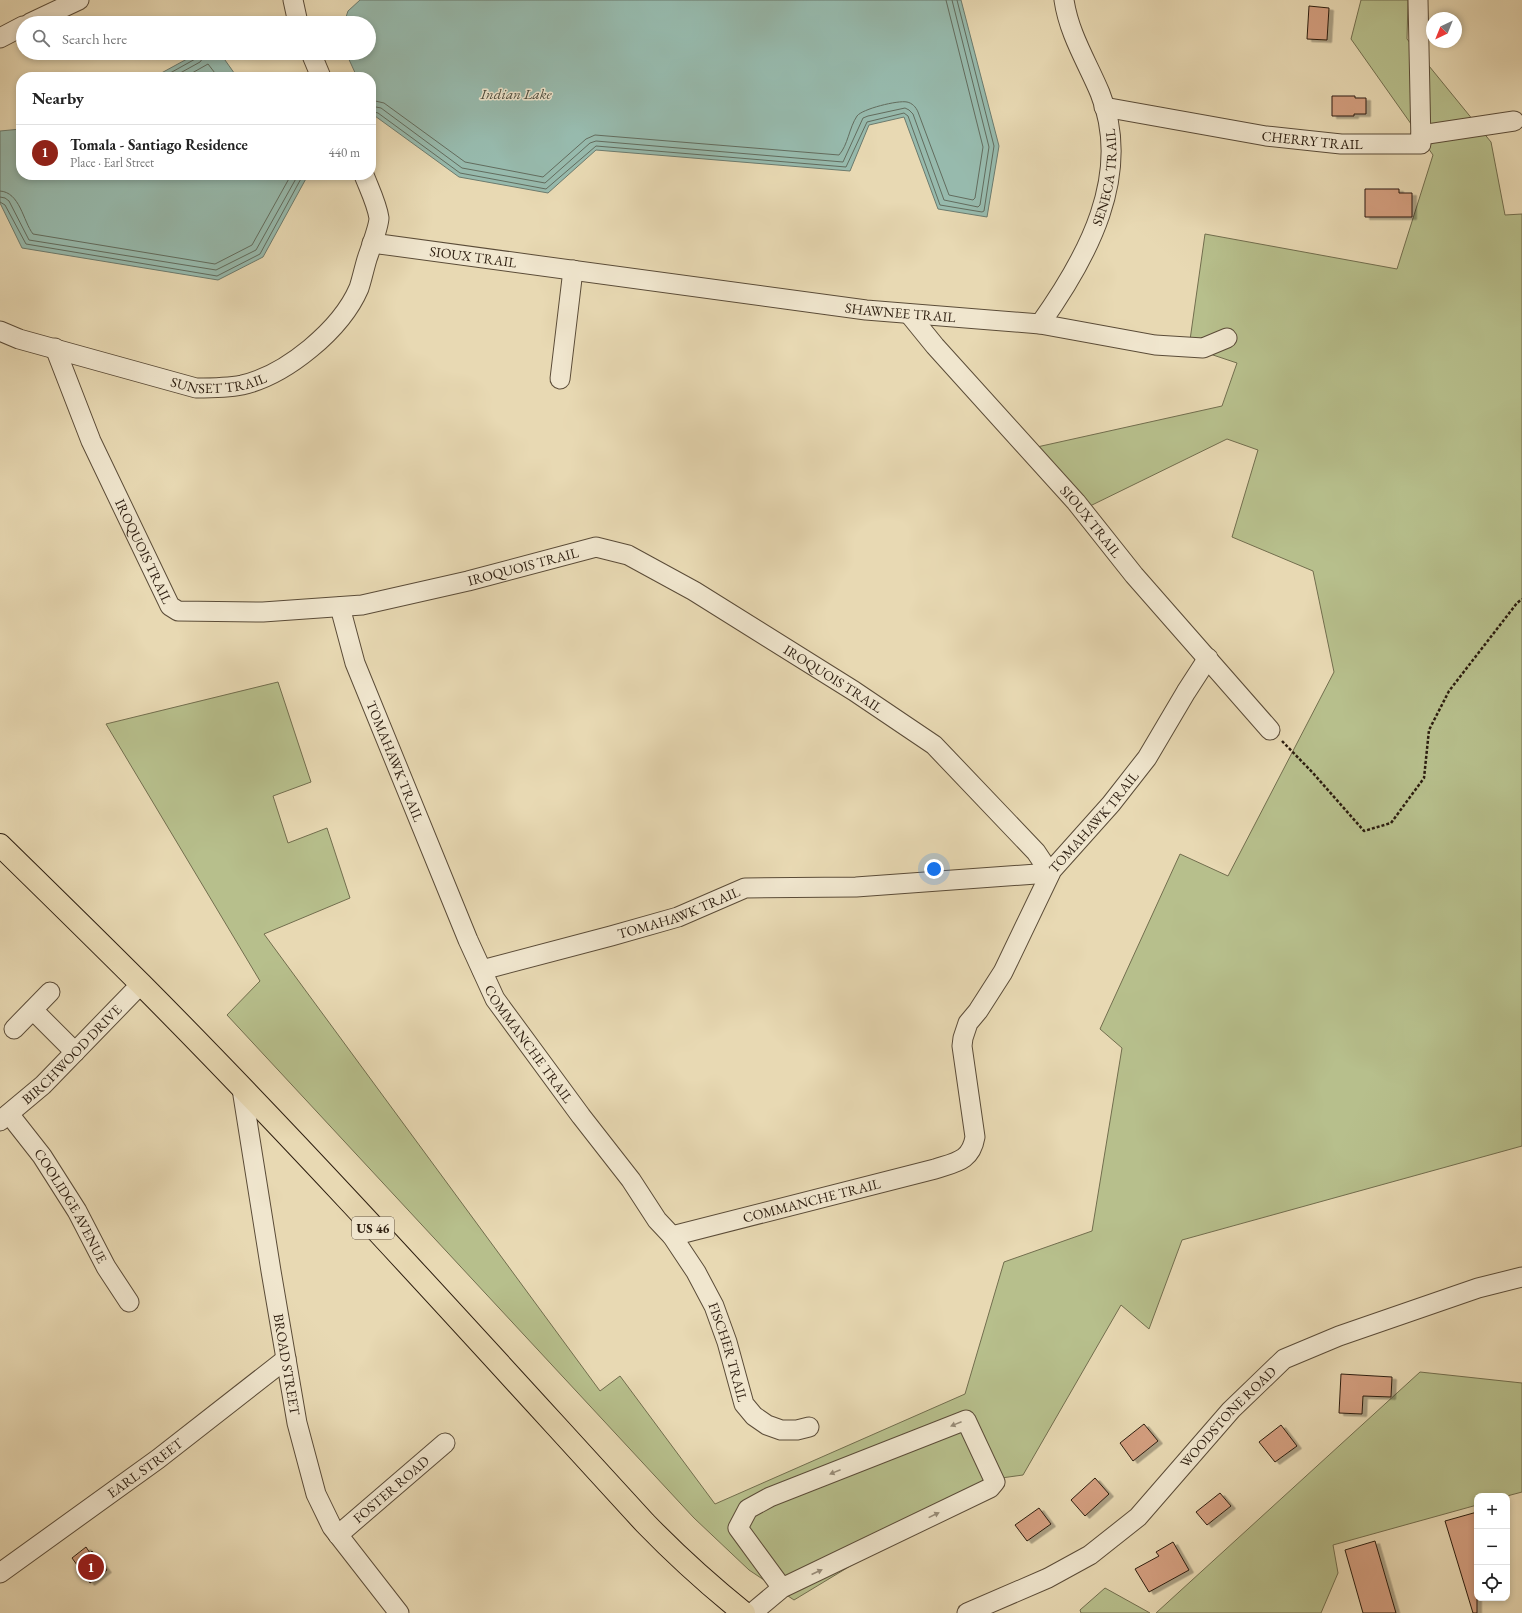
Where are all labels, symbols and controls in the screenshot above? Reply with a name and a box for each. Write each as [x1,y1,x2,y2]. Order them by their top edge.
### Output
north arrow [1426,12,1462,48]
search box [16,16,376,60]
icon: search [30,27,52,49]
text: Search here [62,29,127,48]
water label: Indian Lake [479,84,552,103]
text: Nearby [32,87,84,109]
street label: SENECA TRAIL [1088,127,1120,228]
street label: CHERRY TRAIL [1261,127,1364,153]
text: Tomala - Santiago Residence [70,135,248,154]
text: 1 [42,144,48,161]
text: 440 m [329,144,360,161]
text: Place · Earl Street [70,154,154,171]
street label: SIOUX TRAIL [428,242,519,272]
street label: SHAWNEE TRAIL [844,298,957,326]
street label: SUNSET TRAIL [169,368,270,397]
street label: SIOUX TRAIL [1056,482,1126,562]
street label: IROQUOIS TRAIL [111,496,177,607]
street label: IROQUOIS TRAIL [466,543,581,590]
street label: IROQUOIS TRAIL [780,640,887,717]
street label: TOMAHAWK TRAIL [362,698,428,825]
street label: TOMAHAWK TRAIL [1045,767,1143,877]
your location [924,859,944,879]
street label: TOMAHAWK TRAIL [615,882,743,943]
street label: COMMANCHE TRAIL [481,982,578,1107]
street label: BIRCHWOOD DRIVE [18,1000,125,1108]
street label: COOLIDGE AVENUE [30,1145,111,1266]
street label: COMMANCHE TRAIL [741,1174,883,1227]
road number: US 46 [352,1217,394,1239]
street label: FISCHER TRAIL [704,1300,752,1404]
street label: BROAD STREET [269,1312,305,1417]
street label: WOODSTONE ROAD [1176,1362,1280,1471]
one-way arrow [950,1421,961,1427]
street label: EARL STREET [104,1434,187,1502]
street label: FOSTER ROAD [349,1451,433,1527]
one-way arrow [828,1469,840,1475]
map controls [1474,1493,1510,1601]
button: + [1474,1493,1510,1529]
one-way arrow [929,1512,940,1519]
button: − [1474,1529,1510,1565]
pin: 1 [78,1552,104,1582]
button: locate [1474,1565,1510,1601]
one-way arrow [812,1569,823,1575]

